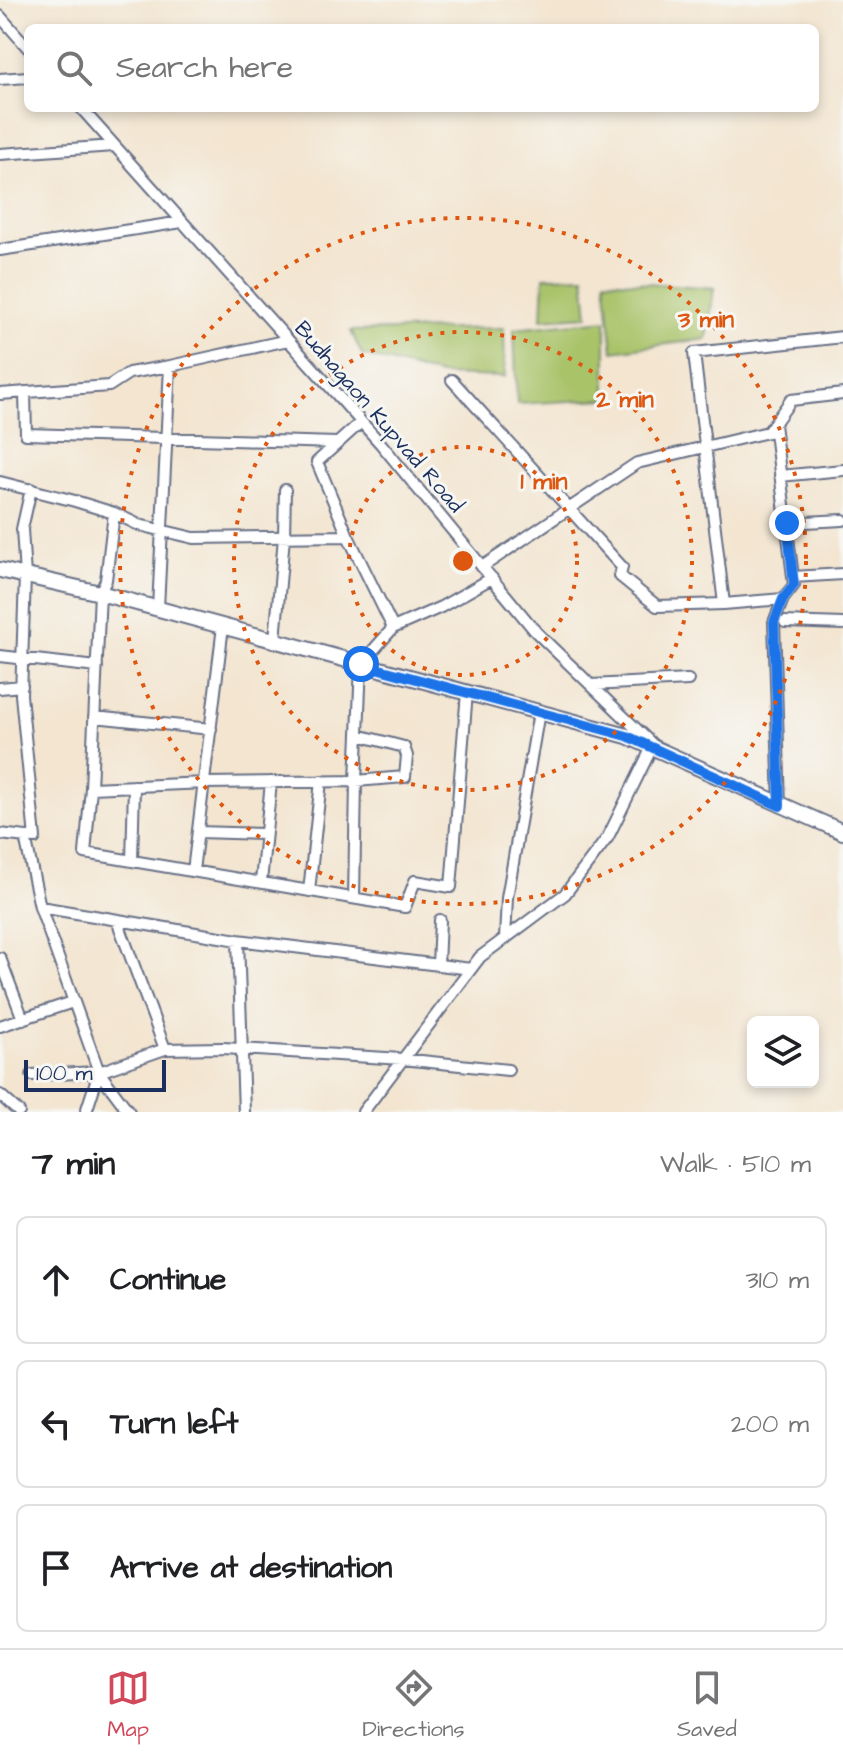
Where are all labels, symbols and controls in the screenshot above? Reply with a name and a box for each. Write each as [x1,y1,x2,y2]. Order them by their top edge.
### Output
search box [24,24,819,112]
icon: search [52,46,96,90]
text: Search here [116,47,293,89]
text: 3 min [677,303,734,337]
street label: Budhagaon Kupvad Road [286,314,471,520]
text: 2 min [595,383,654,417]
text: 1 min [521,465,568,499]
route end [769,505,805,541]
centre of rings [449,547,477,575]
route start [343,646,379,682]
map controls [747,1016,819,1088]
button: layers [747,1016,819,1088]
scale bar [24,1056,166,1092]
text: 100 m [36,1058,93,1089]
text: 7 min [32,1140,115,1188]
text: Walk · 510 m [660,1146,811,1182]
icon: ahead [34,1258,78,1302]
text: Continue [110,1259,226,1301]
text: 310 m [745,1262,809,1298]
icon: left [34,1402,78,1446]
text: Turn left [110,1403,238,1445]
text: 200 m [731,1406,809,1442]
icon: arrive [34,1546,78,1590]
text: Arrive at destination [110,1547,392,1589]
tab: Map [106,1666,150,1745]
tab: Directions [362,1666,465,1745]
tab: Saved [677,1666,737,1745]

